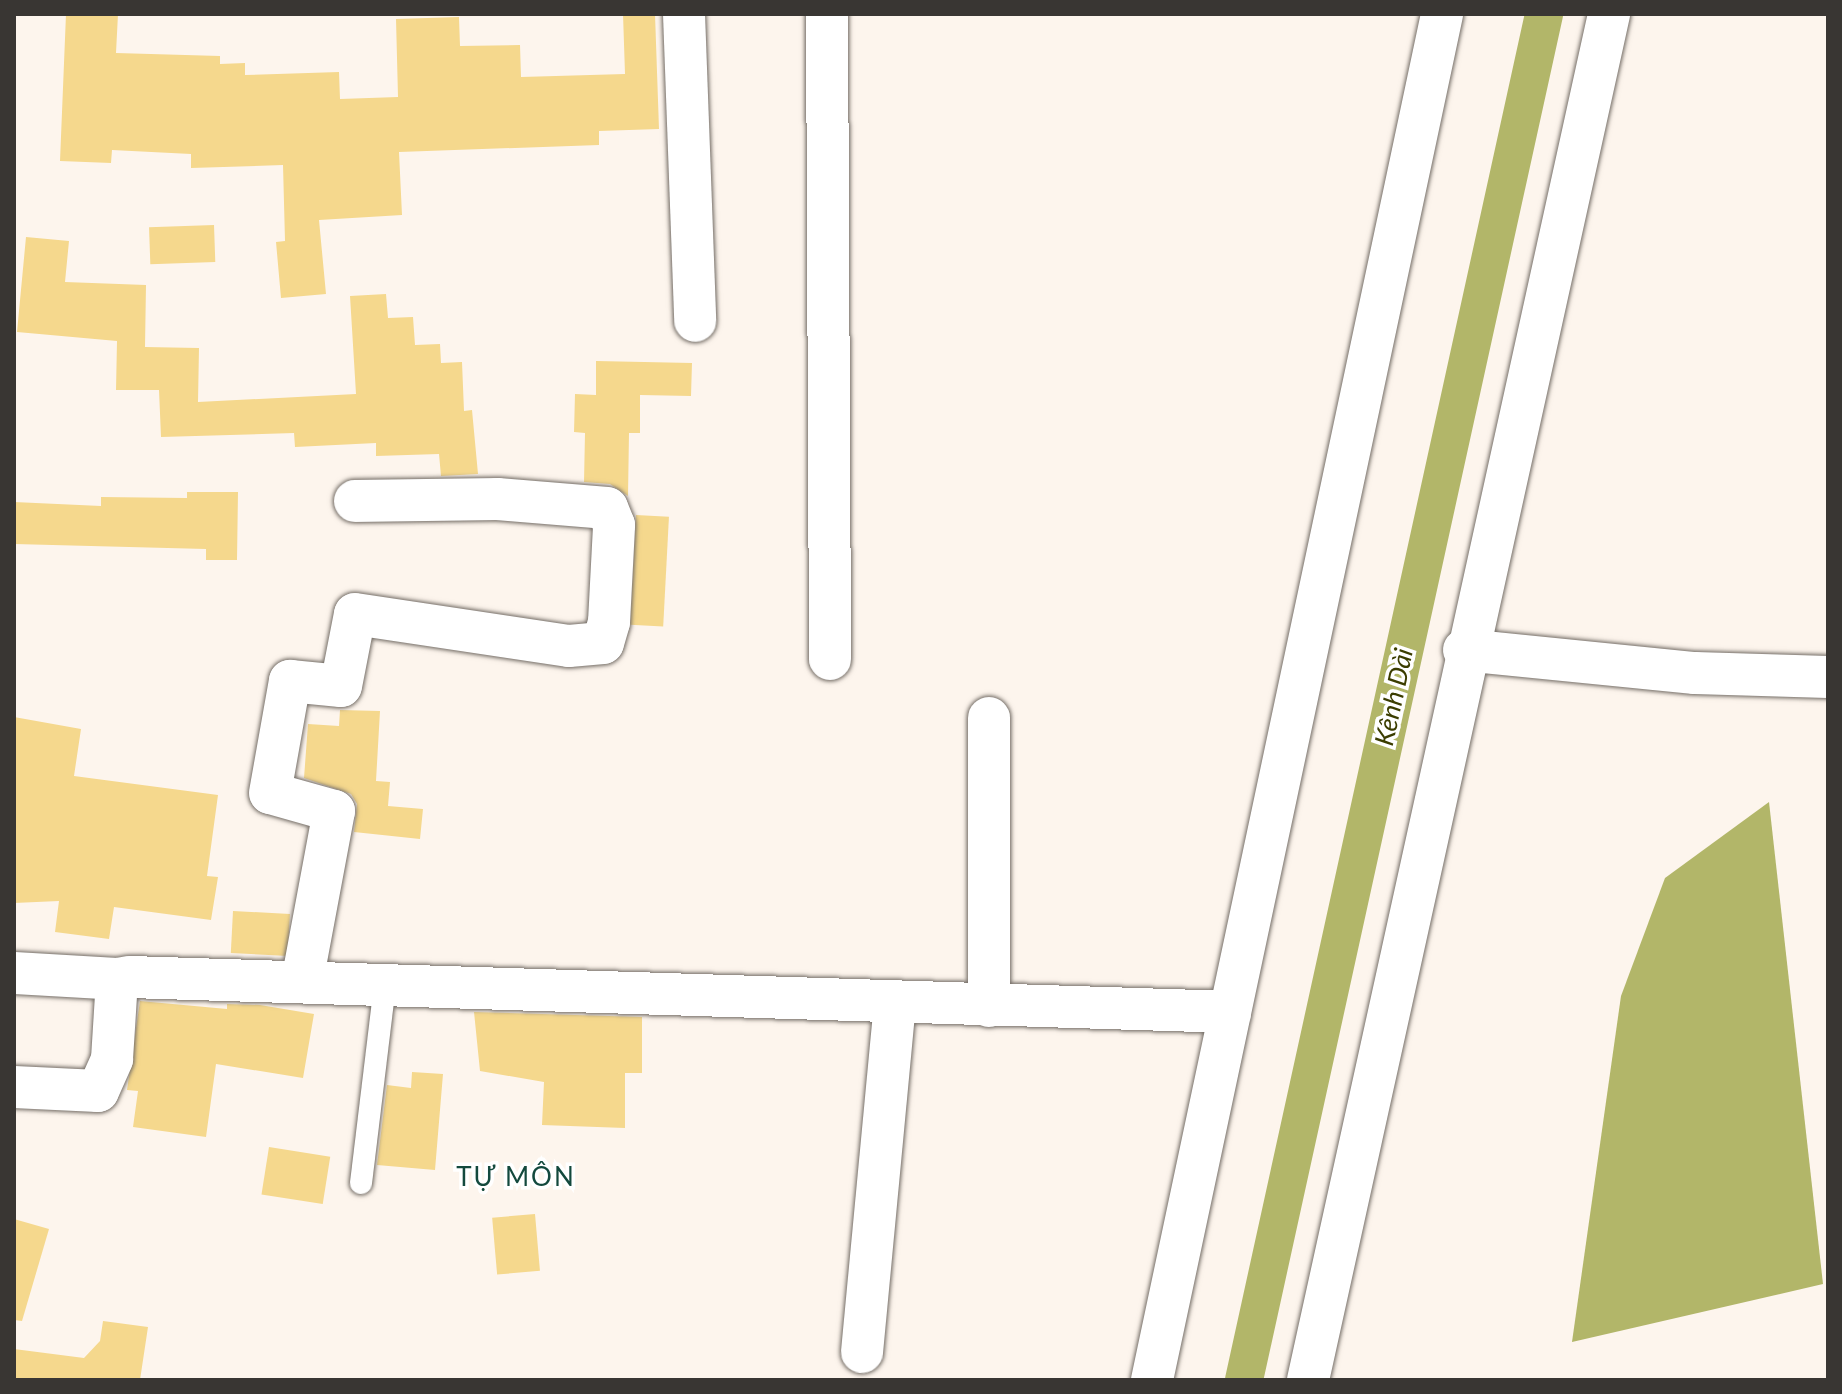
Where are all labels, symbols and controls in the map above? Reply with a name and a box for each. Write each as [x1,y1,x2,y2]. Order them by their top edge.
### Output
water label: Kênh Dài [1368,646,1420,748]
district label: TỰ MÔN [456,1161,576,1193]

